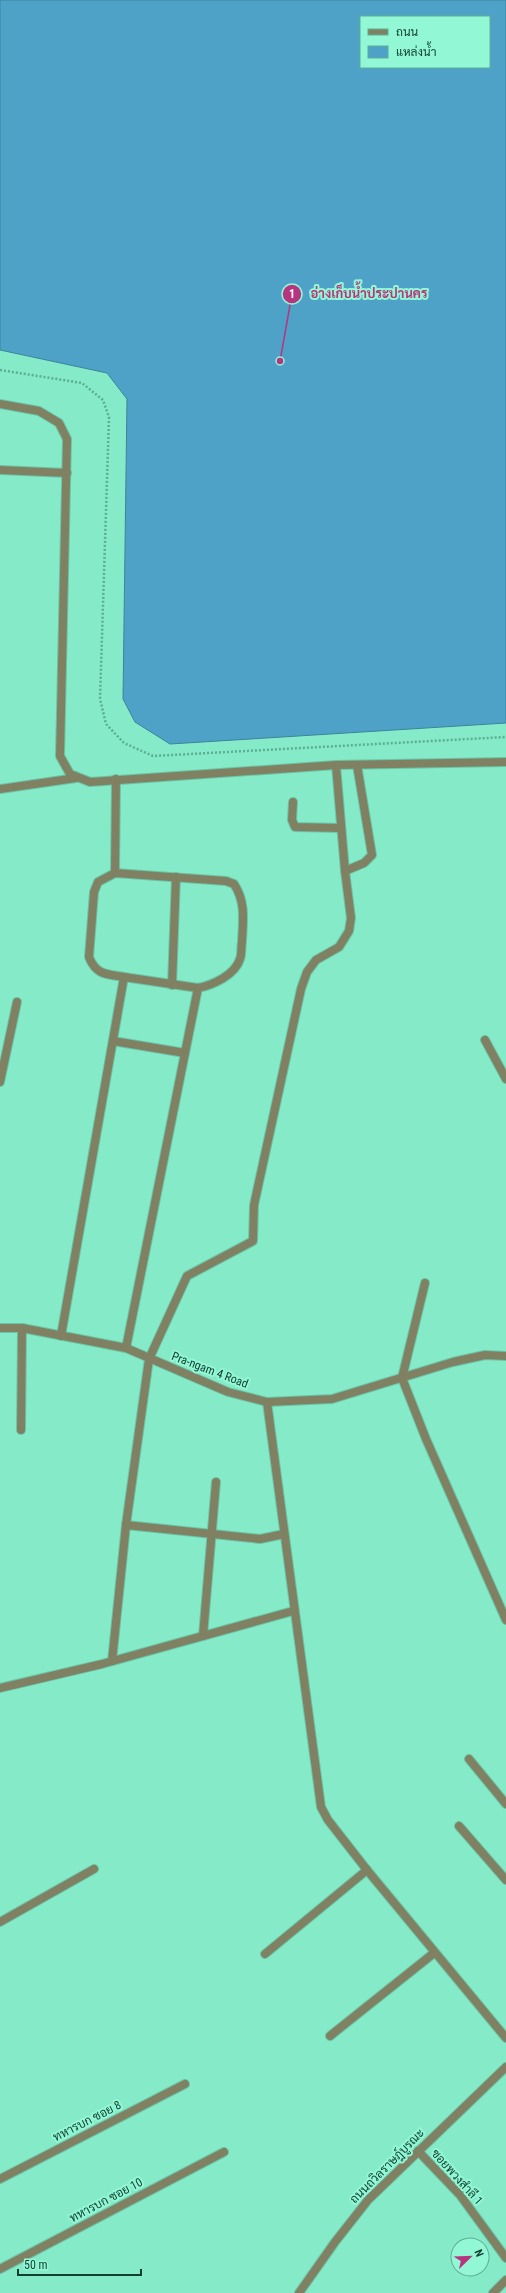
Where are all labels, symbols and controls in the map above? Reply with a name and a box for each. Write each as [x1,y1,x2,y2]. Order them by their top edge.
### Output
legend [360,16,490,68]
text: ถนน [396,25,419,39]
text: แหล่งน้ำ [396,41,436,59]
callout: อ่างเก็บน้ำประปานคร [282,281,435,306]
text: อ่างเก็บน้ำประปานคร [311,281,428,301]
text: 1 [289,287,295,301]
street label: Pra-ngam 4 Road [170,1349,250,1391]
street label: ทหารบก ซอย 8 [51,2098,123,2144]
street label: ถนนถวิลราษฎ์บูรณะ [346,2125,428,2207]
street label: ซอยพวงสำลี 1 [428,2146,486,2208]
street label: ทหารบก ซอย 10 [67,2175,145,2225]
north arrow [450,2237,490,2277]
text: N [471,2248,486,2259]
scale bar [18,2251,141,2277]
text: 50 m [24,2258,48,2272]

